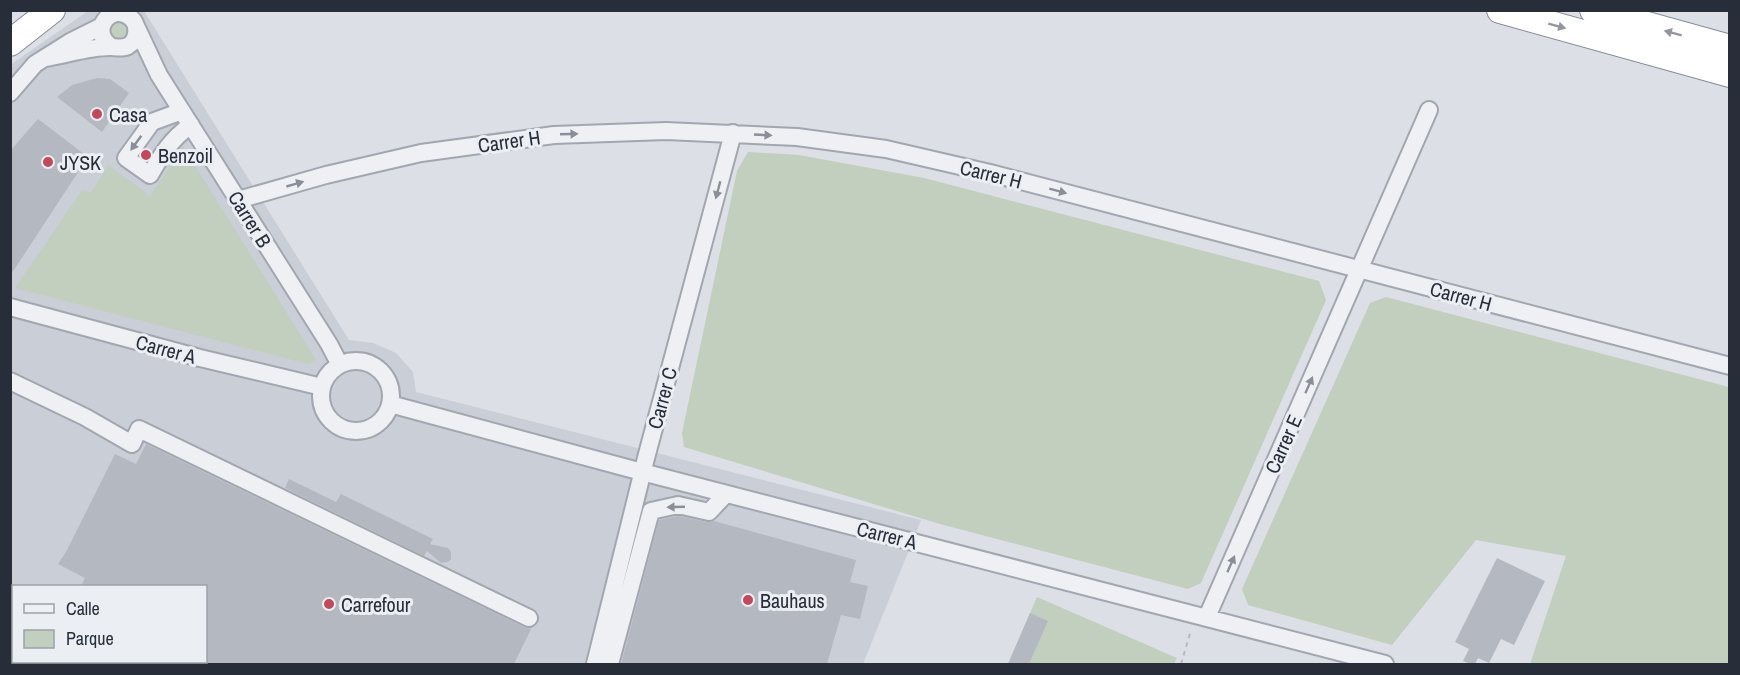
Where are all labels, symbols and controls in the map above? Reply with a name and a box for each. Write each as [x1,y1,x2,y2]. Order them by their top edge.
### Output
one-way arrow [1548,22,1566,31]
one-way arrow [1664,28,1682,37]
place label: Casa [109,101,147,128]
marker: Casa [90,107,104,121]
street label: Carrer H [476,123,542,159]
one-way arrow [559,129,578,139]
one-way arrow [754,130,773,140]
one-way arrow [130,135,142,151]
place label: Benzoil [158,142,213,169]
marker: Benzoil [139,148,153,162]
place label: JYSK [60,149,101,176]
street label: Carrer H [957,153,1025,195]
marker: JYSK [41,155,55,169]
one-way arrow [286,179,304,188]
one-way arrow [712,181,722,199]
street label: Carrer B [222,186,278,252]
one-way arrow [1048,186,1067,196]
street label: Carrer H [1427,275,1495,317]
street label: Carrer A [133,328,199,370]
street label: Carrer C [641,364,683,432]
one-way arrow [1305,376,1314,394]
street label: Carrer E [1258,410,1308,478]
one-way arrow [667,503,686,512]
street label: Carrer A [854,515,920,555]
one-way arrow [1226,555,1235,572]
legend [12,585,207,663]
place label: Bauhaus [760,587,825,614]
place label: Carrefour [341,591,411,618]
marker: Bauhaus [741,593,755,607]
text: Calle [66,596,100,621]
marker: Carrefour [322,597,336,611]
text: Parque [66,626,114,651]

